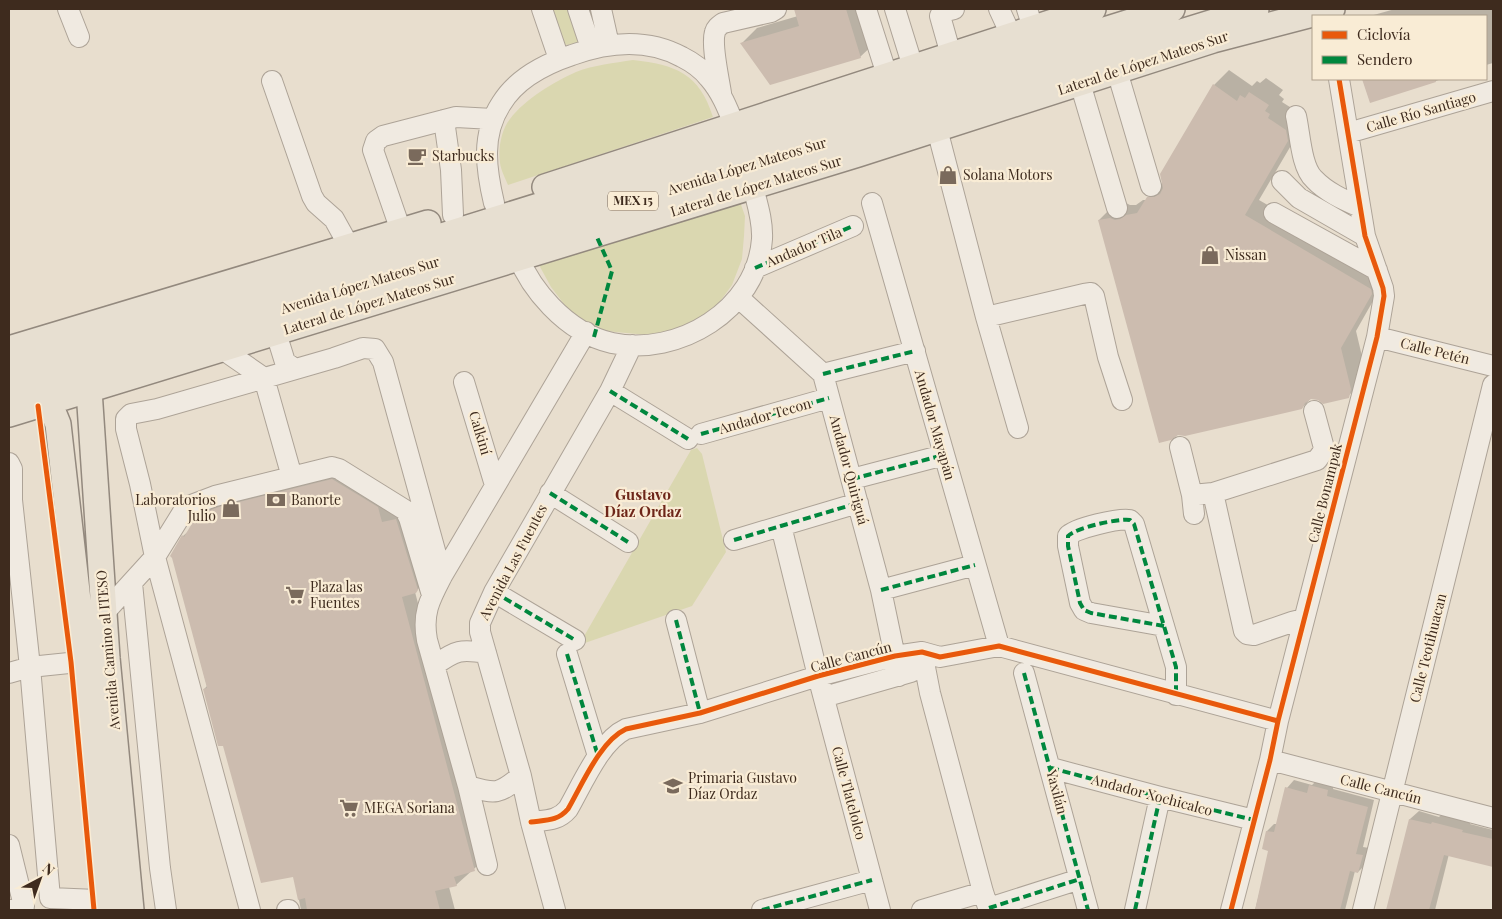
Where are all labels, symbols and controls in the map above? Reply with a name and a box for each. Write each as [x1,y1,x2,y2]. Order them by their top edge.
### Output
legend [1312,15,1487,80]
text: Ciclovía [1357,24,1411,44]
street label: Lateral de López Mateos Sur [1055,26,1231,99]
text: Sendero [1357,49,1413,69]
street label: Calle Río Santiago [1364,87,1478,136]
street label: Avenida López Mateos Sur [664,132,829,199]
cafe icon: Starbucks [406,145,428,167]
place label: Starbucks [432,146,494,165]
street label: Lateral de López Mateos Sur [668,150,845,221]
shop icon: Solana Motors [937,164,959,186]
place label: Solana Motors [963,165,1052,184]
road number: MEX 15 [608,192,658,210]
street label: Andador Tila [762,222,845,271]
shop icon: Nissan [1199,244,1221,266]
place label: Nissan [1225,245,1267,264]
street label: Avenida López Mateos Sur [277,251,442,318]
street label: Lateral de López Mateos Sur [281,268,458,339]
street label: Calle Petén [1399,333,1472,368]
street label: Andador Mayapán [910,367,960,483]
street label: Andador Tecon [716,393,814,438]
street label: Calkiní [465,409,496,457]
street label: Andador Quiriguá [825,412,873,527]
street label: Calle Bonampak [1303,441,1346,545]
district label: Gustavo Díaz Ordaz [604,484,682,521]
bank icon: Banorte [265,489,287,511]
place label: Laboratorios Julio [135,490,216,525]
place label: Banorte [291,490,341,509]
shop icon: Laboratorios Julio [220,497,242,519]
street label: Avenida Las Fuentes [474,501,551,624]
street label: Avenida Camino al ITESO [91,569,124,732]
place label: Plaza las Fuentes [310,577,363,612]
supermarket icon: Plaza las Fuentes [284,584,306,606]
street label: Calle Teotihuacan [1405,591,1450,705]
street label: Calle Cancún [808,636,894,676]
street label: Calle Tlatelolco [828,744,871,842]
street label: Yaxilán [1042,767,1073,817]
place label: Primaria Gustavo Díaz Ordaz [688,768,797,803]
street label: Andador Xochicalco [1088,769,1215,820]
street label: Calle Cancún [1338,769,1424,808]
school or university icon: Primaria Gustavo Díaz Ordaz [662,775,684,797]
supermarket icon: MEGA Soriana [338,797,360,819]
place label: MEGA Soriana [364,798,455,817]
north arrow [15,854,65,904]
text: N [39,858,59,879]

